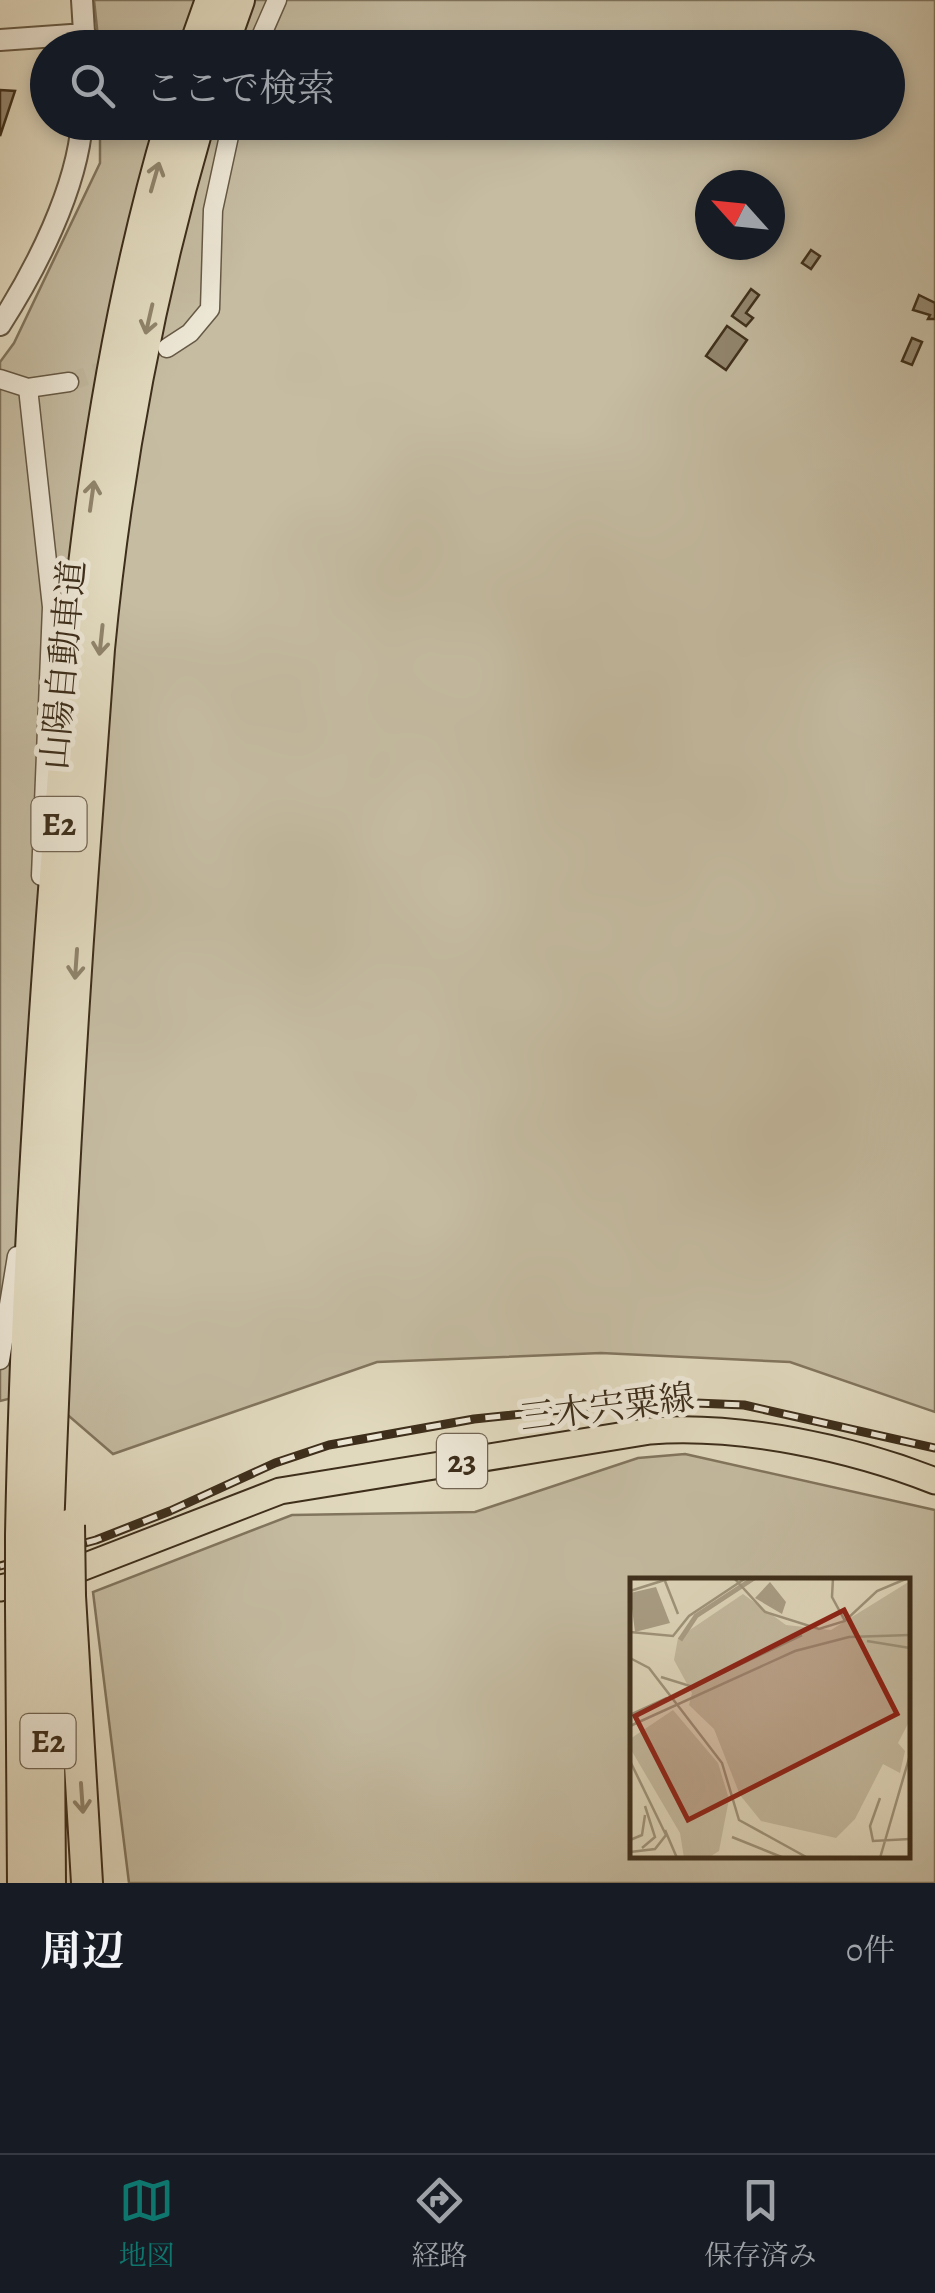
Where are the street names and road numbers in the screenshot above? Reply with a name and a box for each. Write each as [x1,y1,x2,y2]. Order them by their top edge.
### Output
street label: 山陽自動車道 [30,558,96,772]
road number: E2 [32,797,86,851]
street label: 三木宍粟線 [517,1373,697,1441]
road number: 23 [437,1434,487,1488]
road number: E2 [20,1714,76,1768]

